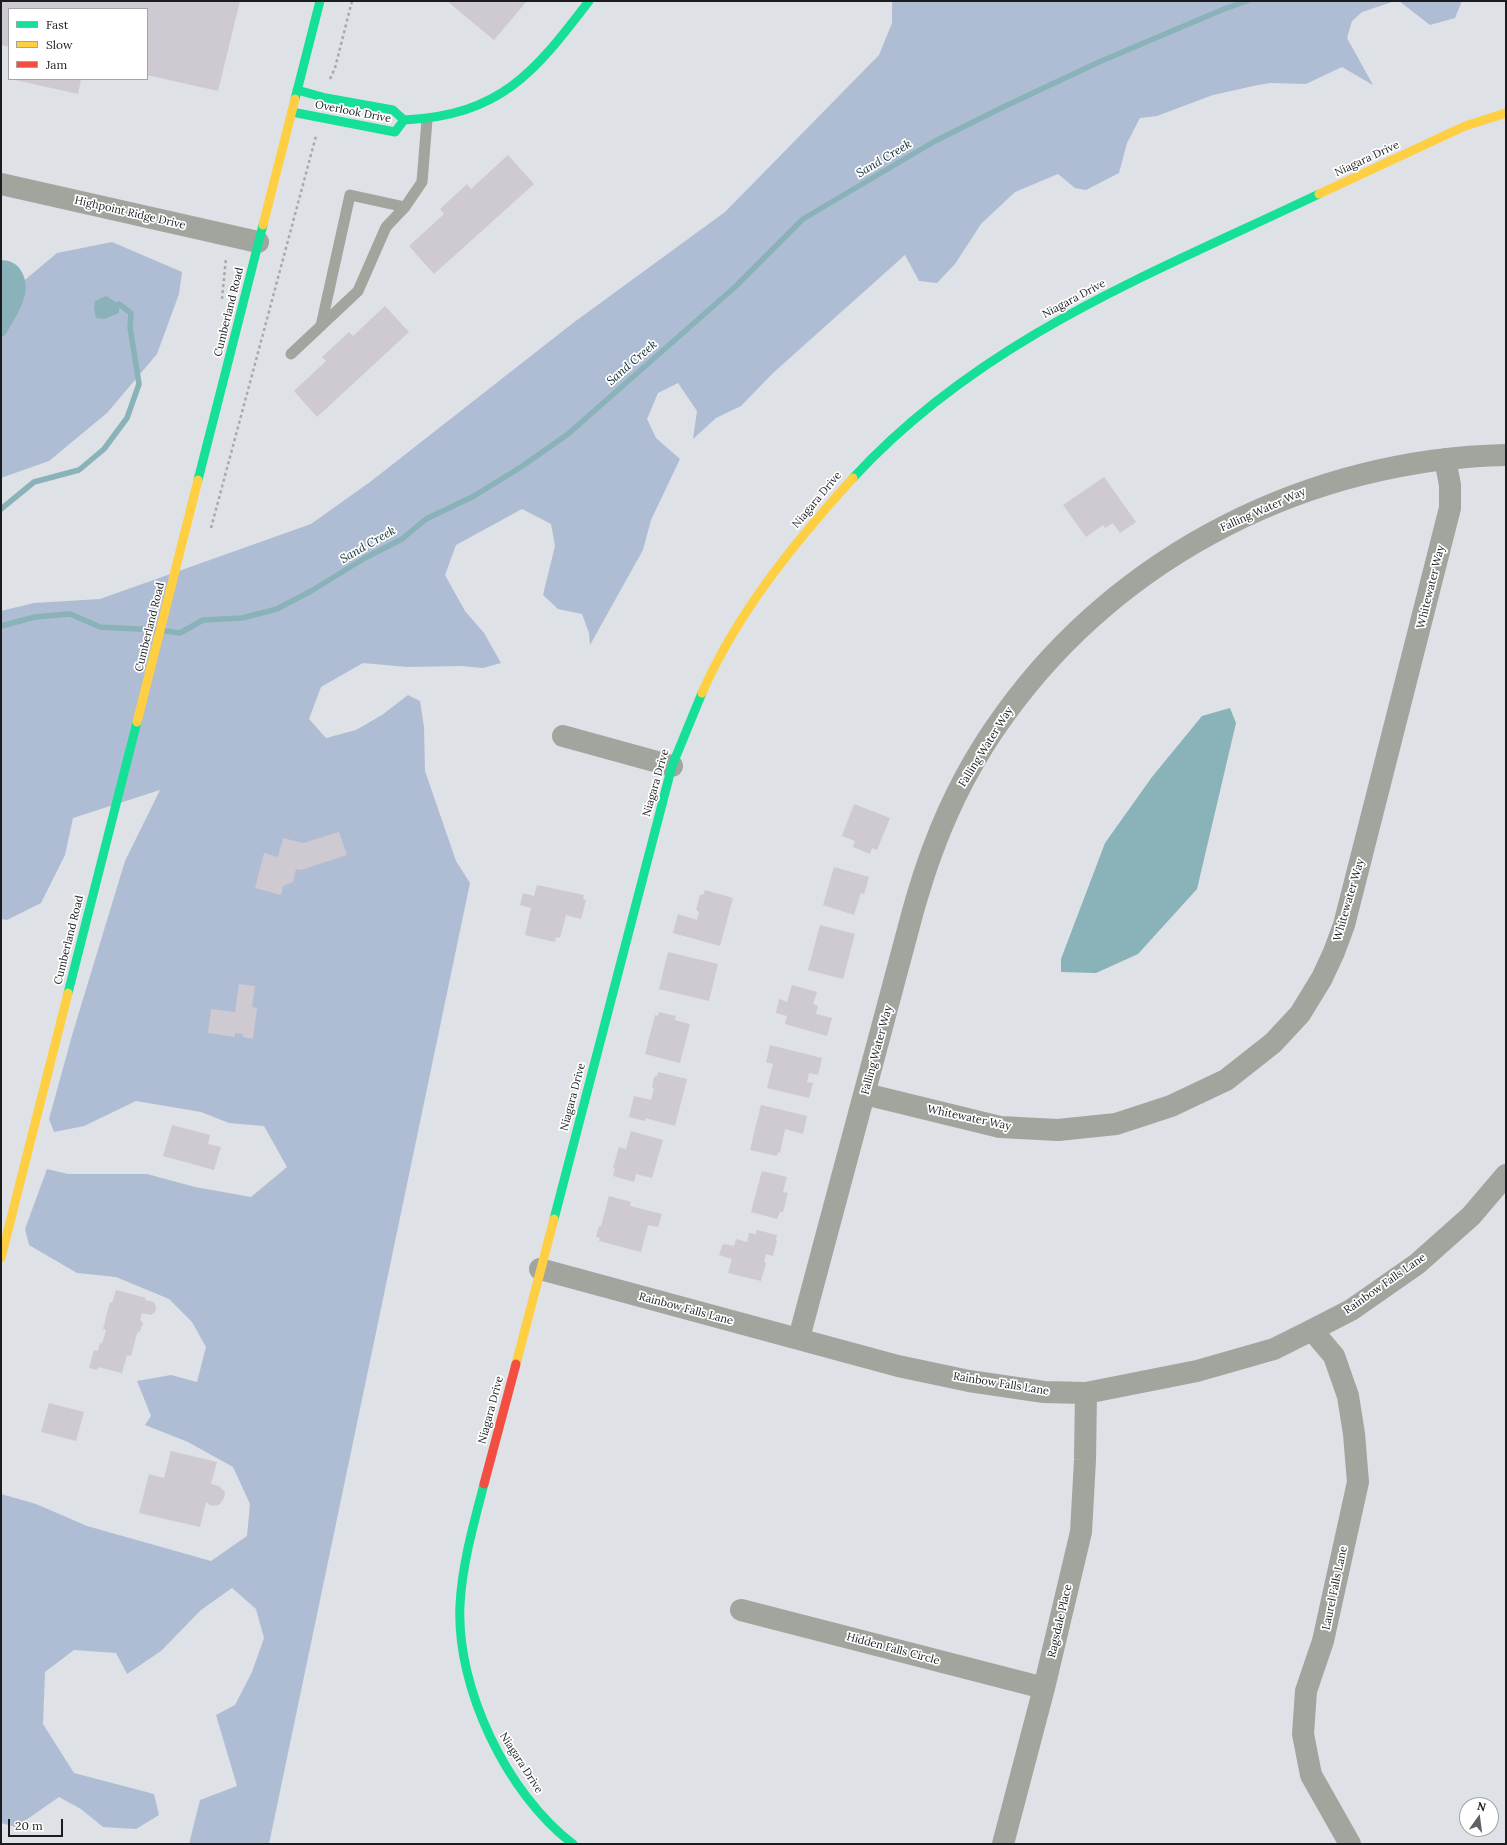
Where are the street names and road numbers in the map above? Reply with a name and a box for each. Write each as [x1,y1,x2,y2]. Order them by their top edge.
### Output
street label: Overlook Drive [314,98,392,126]
street label: Niagara Drive [1333,138,1401,180]
street label: Highpoint Ridge Drive [73,194,187,232]
street label: Cumberland Road [212,266,246,358]
street label: Niagara Drive [1040,277,1108,321]
street label: Niagara Drive [790,469,844,531]
street label: Falling Water Way [1218,485,1308,535]
street label: Whitewater Way [1414,544,1448,630]
street label: Cumberland Road [133,581,167,673]
street label: Falling Water Way [956,705,1016,789]
street label: Niagara Drive [640,748,672,818]
street label: Whitewater Way [1331,857,1367,943]
street label: Cumberland Road [52,894,86,986]
street label: Falling Water Way [859,1004,895,1096]
street label: Niagara Drive [558,1062,588,1132]
street label: Whitewater Way [926,1103,1012,1133]
street label: Rainbow Falls Lane [1342,1251,1428,1317]
street label: Rainbow Falls Lane [637,1290,735,1328]
street label: Rainbow Falls Lane [952,1370,1050,1398]
street label: Niagara Drive [476,1375,506,1445]
street label: Laurel Falls Lane [1320,1545,1350,1631]
street label: Ragsdale Place [1045,1583,1075,1659]
street label: Hidden Falls Circle [845,1630,941,1668]
street label: Niagara Drive [496,1730,546,1796]

